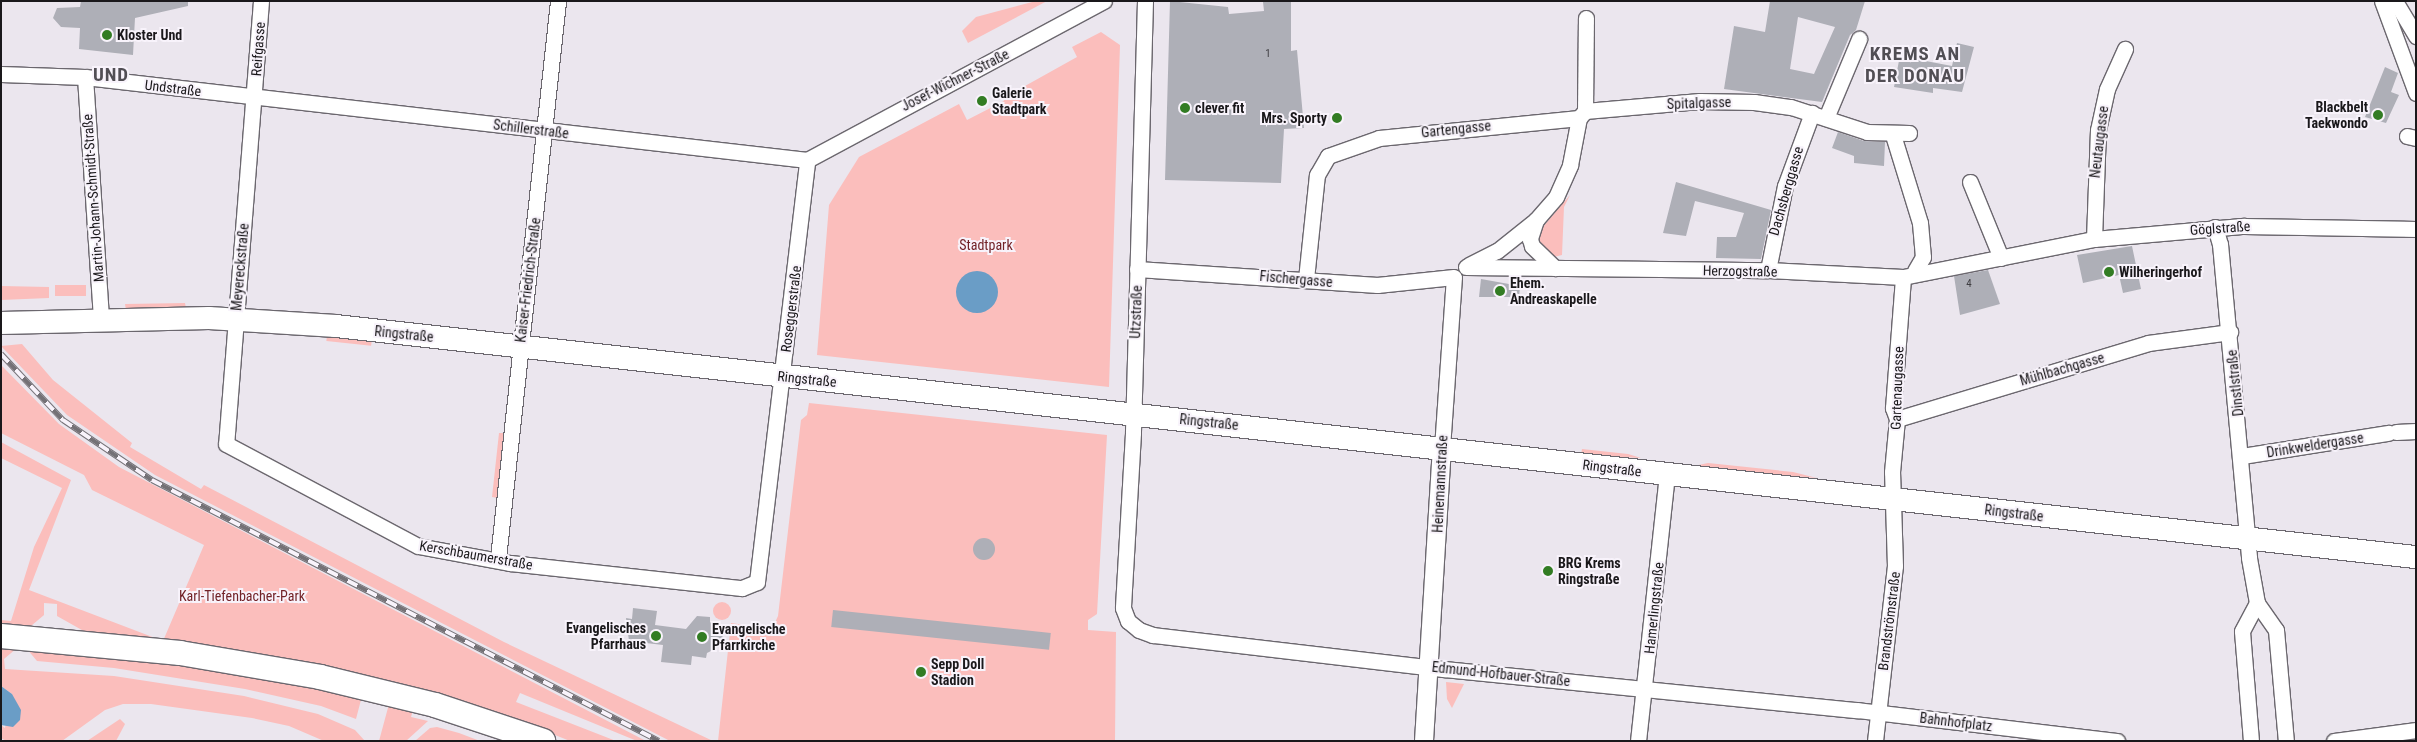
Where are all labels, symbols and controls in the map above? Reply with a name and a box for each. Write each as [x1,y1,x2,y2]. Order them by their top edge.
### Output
street label: Reifgasse [248,21,268,77]
place label: Kloster Und [117,27,182,43]
marker: Kloster Und [101,29,113,41]
district label: KREMS AN DER DONAU [1864,43,1966,87]
street label: Josef-Wichner-Straße [898,46,1012,114]
house number: 1 [1265,47,1271,61]
district label: UND [93,64,129,86]
street label: Undstraße [144,76,202,100]
place label: Galerie Stadtpark [992,85,1047,118]
street label: Spitalgasse [1667,93,1731,113]
marker: Galerie Stadtpark [976,95,988,107]
place label: Blackbelt Taekwondo [2305,99,2368,132]
place label: clever fit [1195,100,1244,116]
marker: clever fit [1179,102,1191,114]
street label: Neutaugasse [2086,105,2112,179]
marker: Blackbelt Taekwondo [2372,109,2384,121]
place label: Mrs. Sporty [1261,110,1327,126]
marker: Mrs. Sporty [1331,112,1343,124]
street label: Martin-Johann-Schmidt-Straße [79,113,107,283]
street label: Schillerstraße [492,116,570,142]
street label: Gartengasse [1420,117,1492,141]
street label: Dachsberggasse [1765,145,1807,237]
street label: Kaiser-Friedrich-Straße [512,216,544,344]
street label: Göglstraße [2189,218,2251,238]
street label: Meyereckstraße [228,222,252,312]
park label: Stadtpark [959,237,1013,253]
street label: Herzogstraße [1703,262,1777,280]
place label: Wilheringerhof [2119,264,2202,280]
street label: Roseggerstraße [777,265,805,353]
marker: Wilheringerhof [2103,266,2115,278]
street label: Fischergasse [1259,267,1333,291]
place label: Ehem. Andreaskapelle [1510,275,1597,308]
house number: 4 [1966,277,1972,291]
street label: Utzstraße [1127,285,1145,339]
marker: Ehem. Andreaskapelle [1494,285,1506,297]
street label: Ringstraße [374,323,434,345]
street label: Gartenaugasse [1887,346,1907,430]
street label: Mühlbachgasse [2018,349,2106,389]
street label: Dinstlstraße [2223,349,2247,417]
street label: Ringstraße [777,368,837,390]
street label: Ringstraße [1179,411,1239,433]
street label: Drinkweldergasse [2265,429,2365,461]
street label: Heinemannstraße [1429,435,1451,533]
street label: Ringstraße [1581,456,1643,480]
street label: Ringstraße [1983,501,2045,525]
street label: Kerschbaumerstraße [418,537,534,573]
place label: BRG Krems Ringstraße [1558,555,1621,588]
street label: Hamerlingstraße [1641,561,1667,655]
marker: BRG Krems Ringstraße [1542,565,1554,577]
street label: Brandströmstraße [1875,571,1903,671]
park label: Karl-Tiefenbacher-Park [179,588,305,604]
place label: Evangelisches Pfarrhaus [566,620,646,652]
place label: Evangelische Pfarrkirche [712,621,786,654]
marker: Evangelisches Pfarrhaus [650,630,662,642]
marker: Evangelische Pfarrkirche [696,631,708,643]
place label: Sepp Doll Stadion [931,656,984,689]
street label: Edmund-Hofbauer-Straße [1431,658,1571,690]
marker: Sepp Doll Stadion [915,666,927,678]
street label: Bahnhofplatz [1919,709,1993,735]

